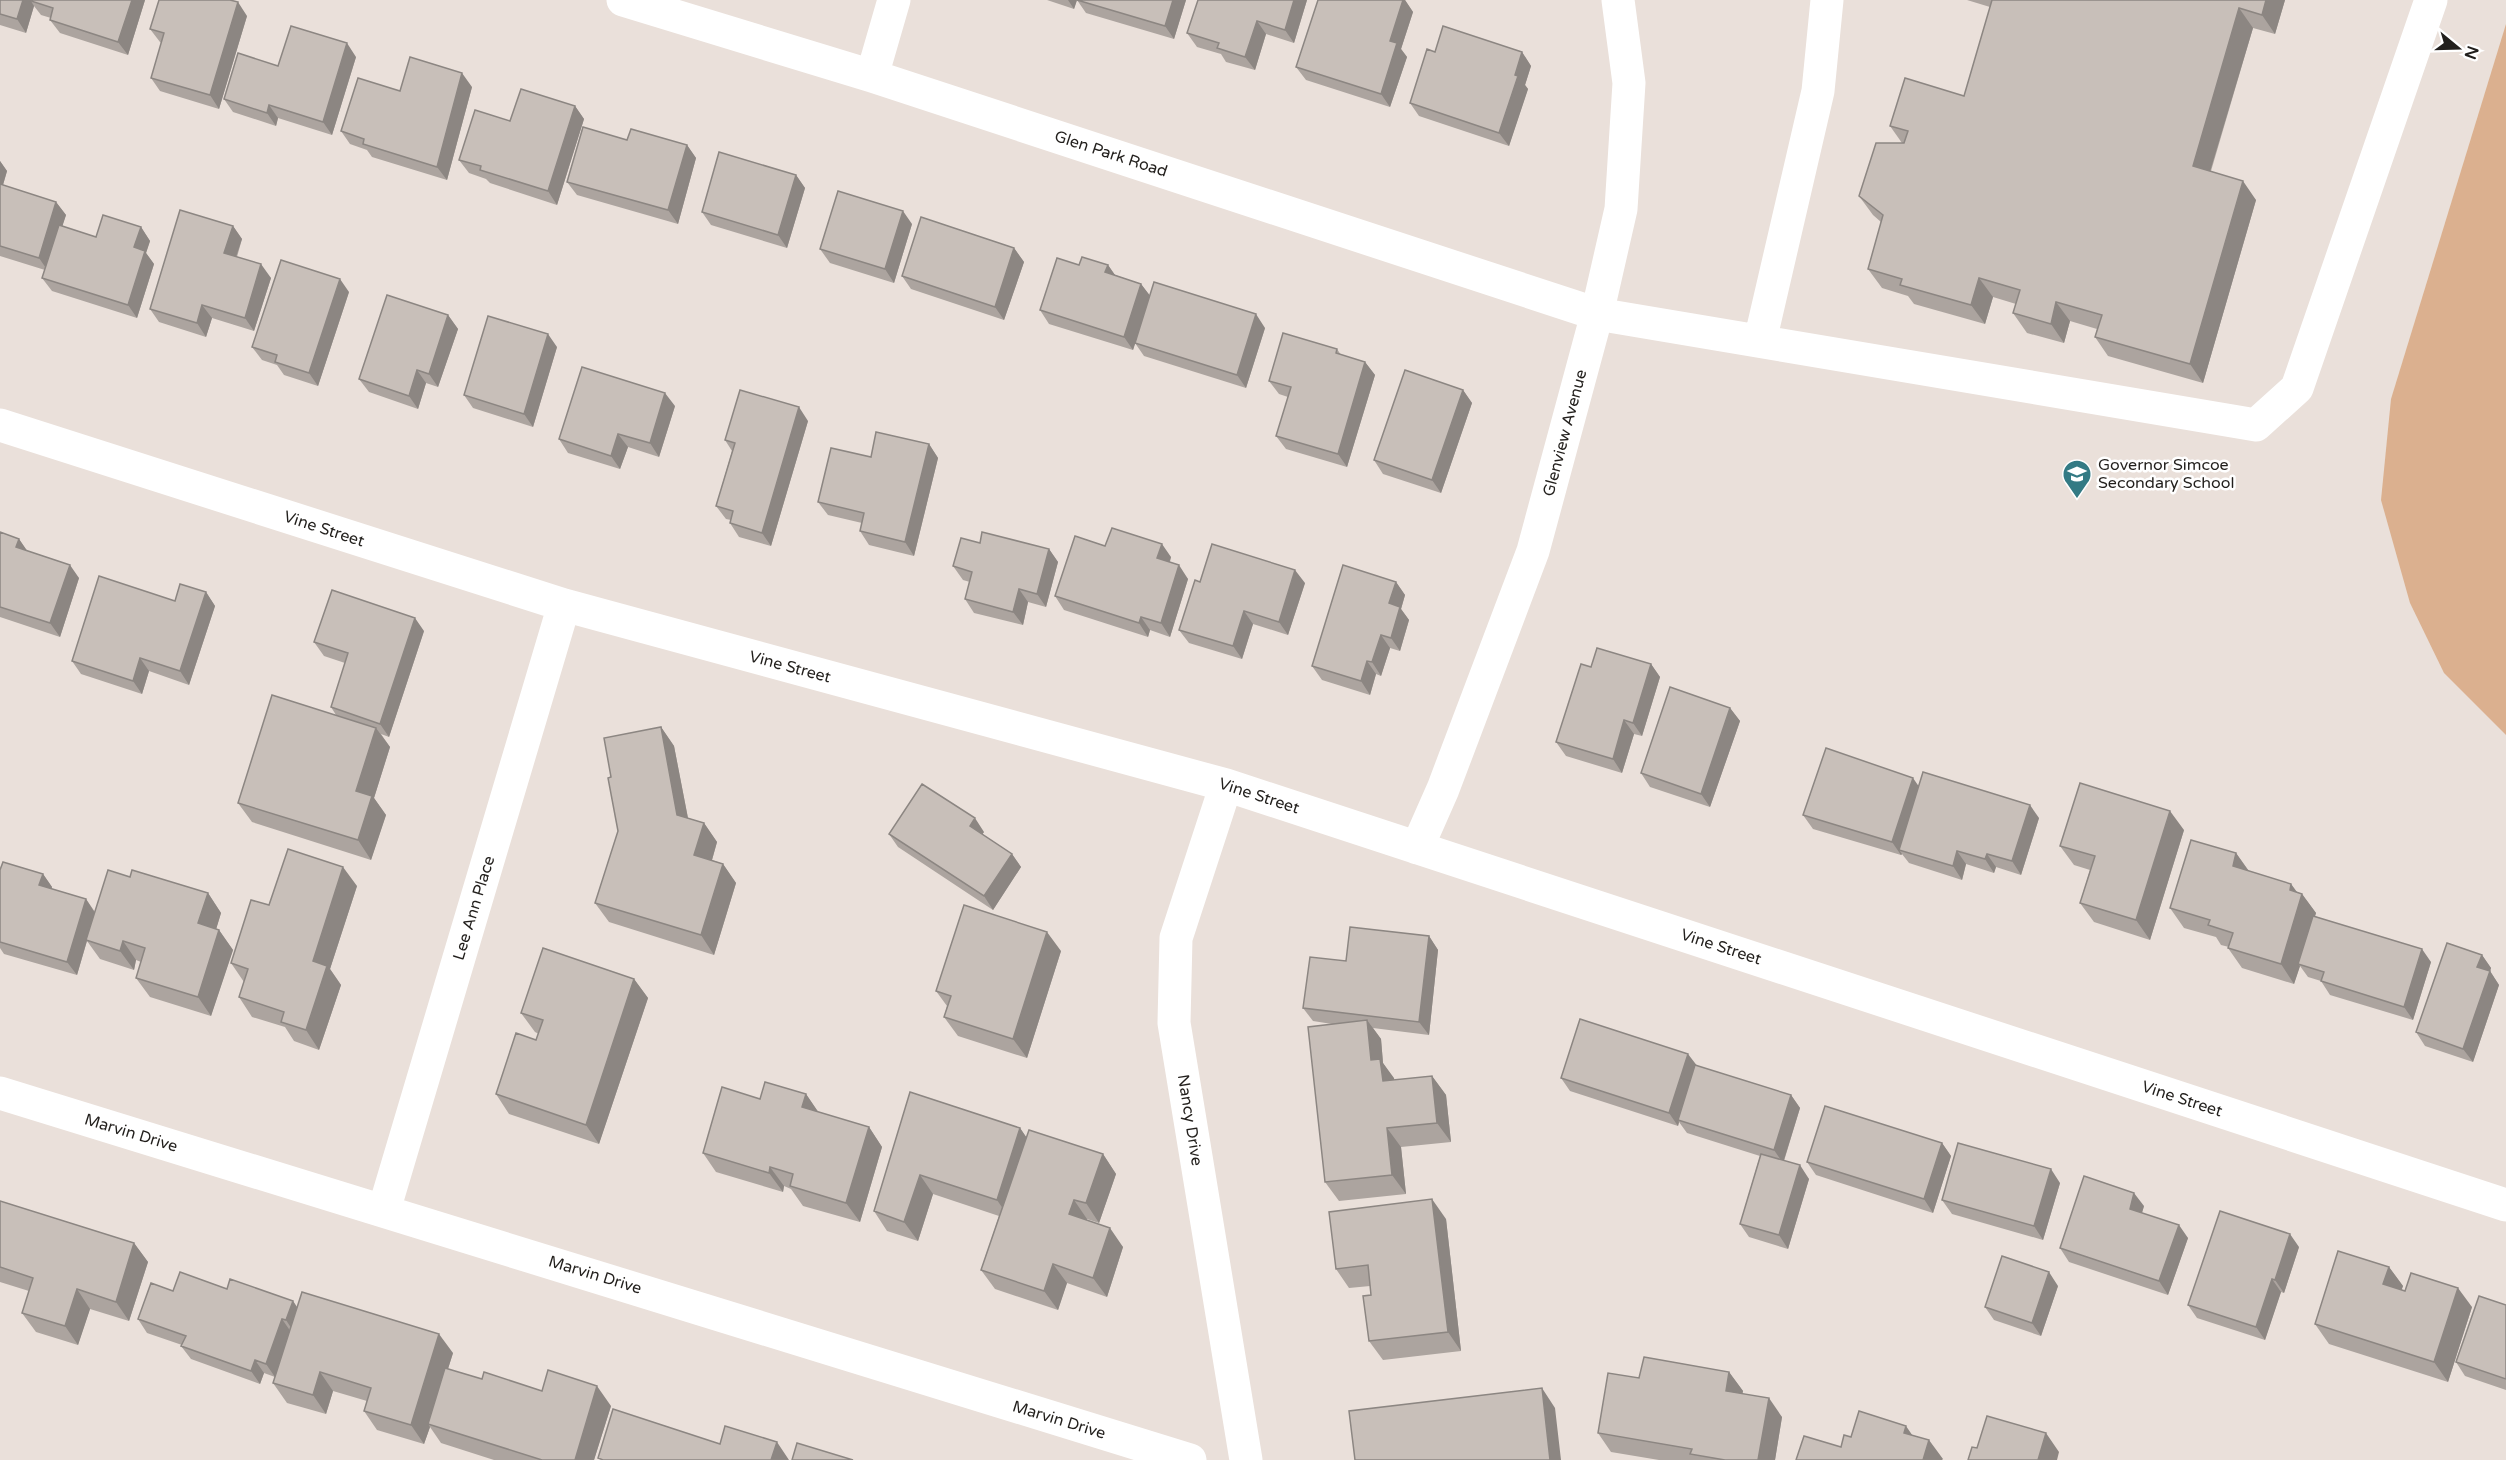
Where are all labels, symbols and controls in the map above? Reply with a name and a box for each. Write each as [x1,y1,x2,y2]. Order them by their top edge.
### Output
north arrow [2428,18,2488,78]
text: N [2460,43,2483,62]
street label: Glen Park Road [1052,126,1170,182]
street label: Glenview Avenue [1538,367,1592,499]
place label: Governor Simcoe Secondary School [2098,455,2234,493]
school or university icon: Governor Simcoe Secondary School [2061,458,2093,500]
street label: Vine Street [281,507,367,551]
street label: Vine Street [747,647,833,687]
street label: Vine Street [1216,774,1302,818]
street label: Lee Ann Place [449,853,499,963]
street label: Vine Street [1678,925,1764,969]
street label: Nancy Drive [1173,1073,1207,1167]
street label: Vine Street [2139,1077,2225,1121]
street label: Marvin Drive [82,1109,180,1157]
street label: Marvin Drive [546,1251,644,1299]
street label: Marvin Drive [1010,1396,1108,1444]

